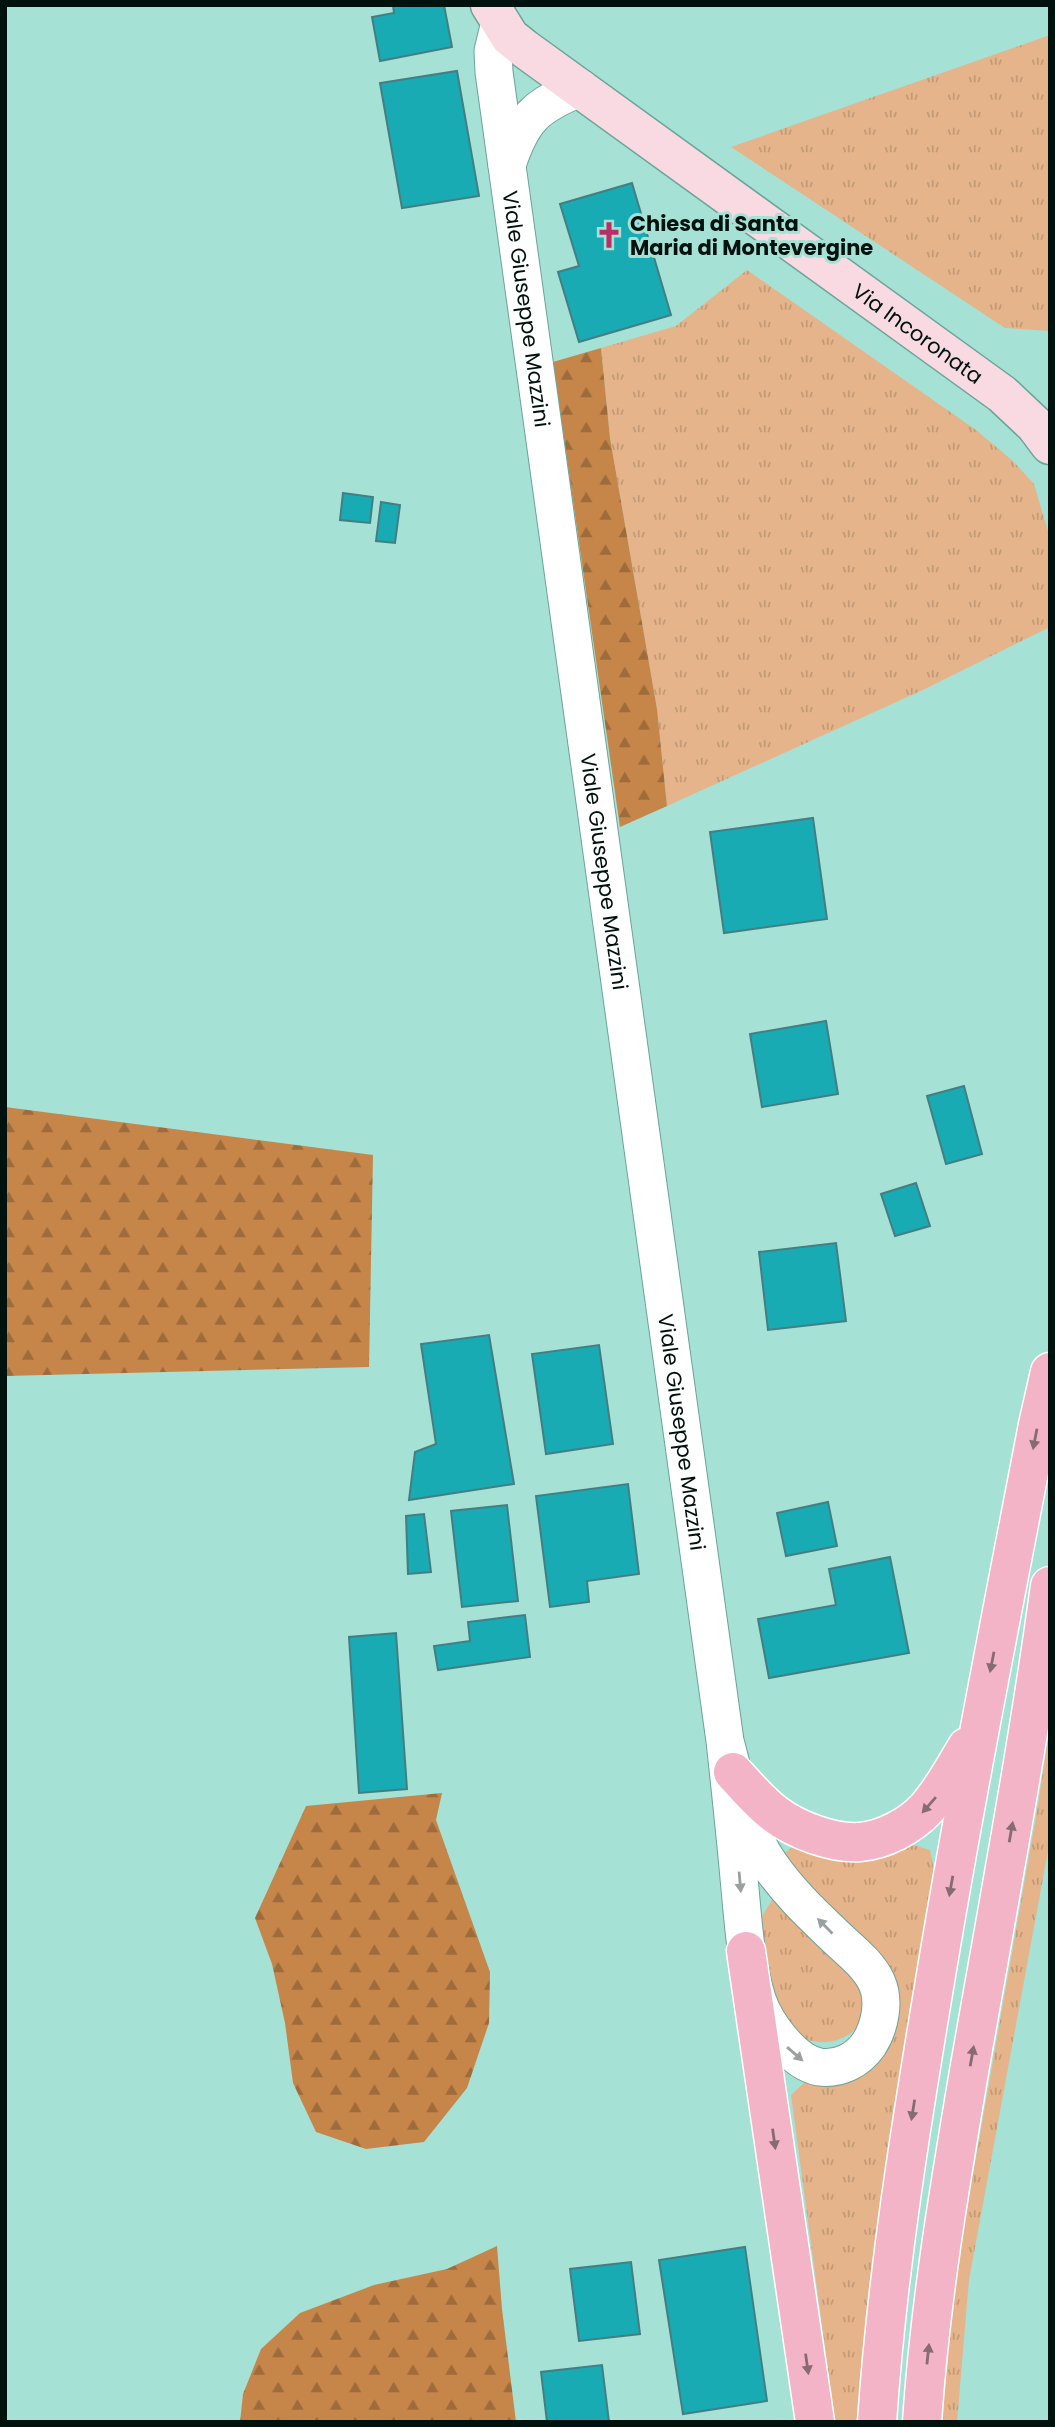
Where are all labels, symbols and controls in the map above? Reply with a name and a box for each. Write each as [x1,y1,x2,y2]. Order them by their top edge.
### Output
street label: Viale Giuseppe Mazzini [496,189,558,429]
place label: Chiesa di Santa Maria di Montevergine [630,209,873,262]
church icon: Chiesa di Santa Maria di Montevergine [594,220,624,250]
street label: Via Incoronata [847,276,989,390]
street label: Viale Giuseppe Mazzini [574,751,635,992]
street label: Viale Giuseppe Mazzini [652,1312,713,1552]
one-way arrow [1029,1428,1040,1450]
one-way arrow [986,1651,997,1673]
one-way arrow [922,1796,937,1813]
one-way arrow [1006,1821,1017,1843]
one-way arrow [734,1871,745,1893]
one-way arrow [945,1875,956,1897]
one-way arrow [817,1918,833,1934]
one-way arrow [967,2045,978,2067]
one-way arrow [786,2046,804,2062]
one-way arrow [907,2099,918,2121]
one-way arrow [768,2128,779,2150]
one-way arrow [923,2343,934,2365]
one-way arrow [801,2353,812,2375]

